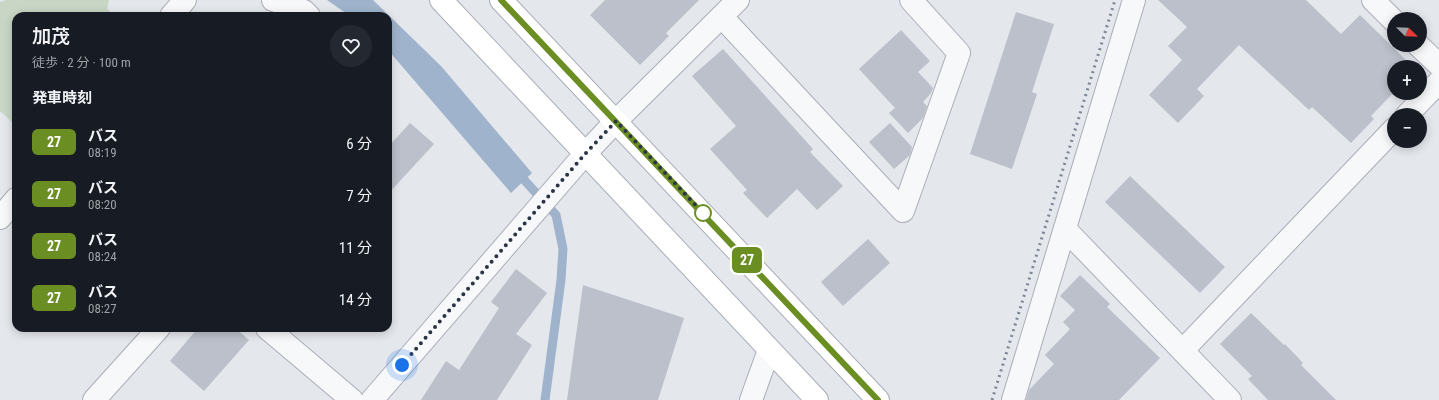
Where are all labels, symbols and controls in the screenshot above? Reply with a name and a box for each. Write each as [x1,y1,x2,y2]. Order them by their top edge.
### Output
north arrow [1387,12,1427,52]
map controls [1387,12,1427,148]
text: 加茂 [32,25,70,48]
button: heart [330,25,372,67]
text: 徒歩 · 2 分 · 100 m [32,55,131,70]
button: + [1387,60,1427,100]
text: 発車時刻 [32,89,92,107]
button: − [1387,108,1427,148]
text: バス [88,127,118,145]
text: 27 [47,134,61,150]
text: 6 分 [346,135,372,153]
text: 08:19 [88,145,117,160]
text: バス [88,179,118,197]
text: 27 [47,186,61,202]
text: 7 分 [346,187,372,205]
text: 08:20 [88,197,117,212]
unlabelled marker [694,204,712,222]
text: バス [88,231,118,249]
text: 27 [47,238,61,254]
text: 11 分 [339,239,372,257]
line badge: 27 [729,247,765,273]
text: 08:24 [88,249,117,264]
text: 27 [740,252,754,268]
text: バス [88,283,118,301]
text: 27 [47,290,61,306]
text: 14 分 [339,291,372,309]
text: 08:27 [88,301,117,316]
your location [392,355,412,375]

